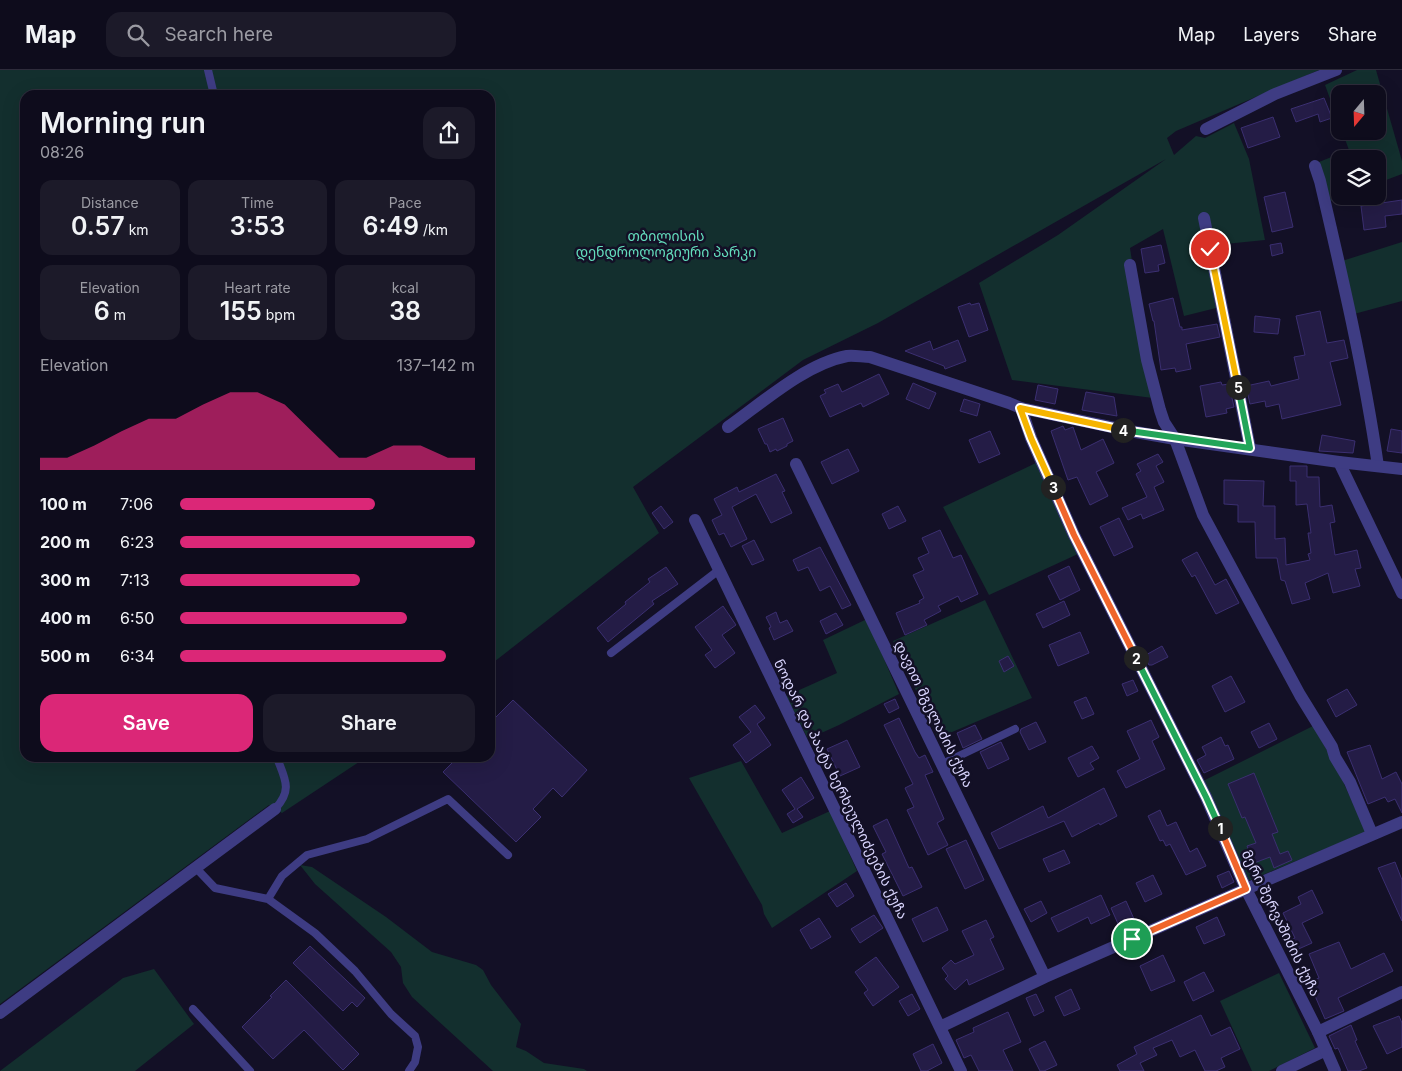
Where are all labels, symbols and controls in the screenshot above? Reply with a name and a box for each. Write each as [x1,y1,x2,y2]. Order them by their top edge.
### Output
search box [106,12,456,57]
text: Map [25,20,76,49]
icon: search [124,21,152,49]
text: Search here [164,23,273,46]
text: Map [1178,24,1215,45]
text: Layers [1243,24,1300,45]
text: Share [1328,24,1377,45]
north arrow [1331,85,1386,140]
map controls [1331,85,1386,205]
text: Morning run [40,106,206,140]
button: share [423,107,475,159]
text: 08:26 [40,142,84,162]
button: layers [1331,150,1386,205]
text: Distance [81,194,139,211]
text: Time [241,194,274,211]
text: Pace [389,194,422,211]
text: 0.57 [71,211,125,241]
text: 3:53 [230,211,285,241]
text: 6:49 [362,211,419,241]
text: km [125,221,149,238]
text: /km [419,221,448,238]
park label: თბილისის დენდროლოგიური პარკი [576,227,756,261]
pin [1189,228,1231,270]
icon: check [1196,235,1224,263]
text: Elevation [80,279,140,296]
text: Heart rate [224,279,291,296]
text: kcal [392,279,419,296]
text: 6 [94,296,110,326]
text: 155 [220,296,262,326]
text: 38 [389,296,421,326]
text: m [110,306,126,323]
text: bpm [262,306,295,323]
text: Elevation [40,355,109,375]
text: 137–142 m [396,355,475,375]
pin: 5 [1226,374,1250,400]
text: 5 [1234,379,1243,396]
pin: 4 [1110,418,1136,442]
text: 4 [1119,422,1128,439]
pin: 3 [1040,474,1066,500]
text: 3 [1049,479,1058,496]
text: 100 m [40,494,87,514]
text: 7:06 [120,494,153,514]
text: 200 m [40,532,90,552]
text: 6:23 [120,532,154,552]
text: 300 m [40,570,90,590]
text: 7:13 [120,570,150,590]
text: 400 m [40,608,91,628]
text: 6:50 [120,608,154,628]
street label: დავით მგელაძის ქუჩა [891,637,977,791]
text: 500 m [40,646,90,666]
text: 6:34 [120,646,155,666]
pin: 2 [1124,646,1148,670]
text: 2 [1132,650,1141,667]
street label: ნოდარ და პაატა ხერხეულიძეების ქუჩა [770,656,912,922]
button: Save [40,694,253,752]
button: Share [263,694,475,752]
pin: 1 [1208,816,1232,840]
text: 1 [1217,820,1224,837]
street label: მერი შერვაშიძის ქუჩა [1238,847,1324,999]
pin [1111,918,1153,960]
icon: arrive [1118,925,1146,953]

